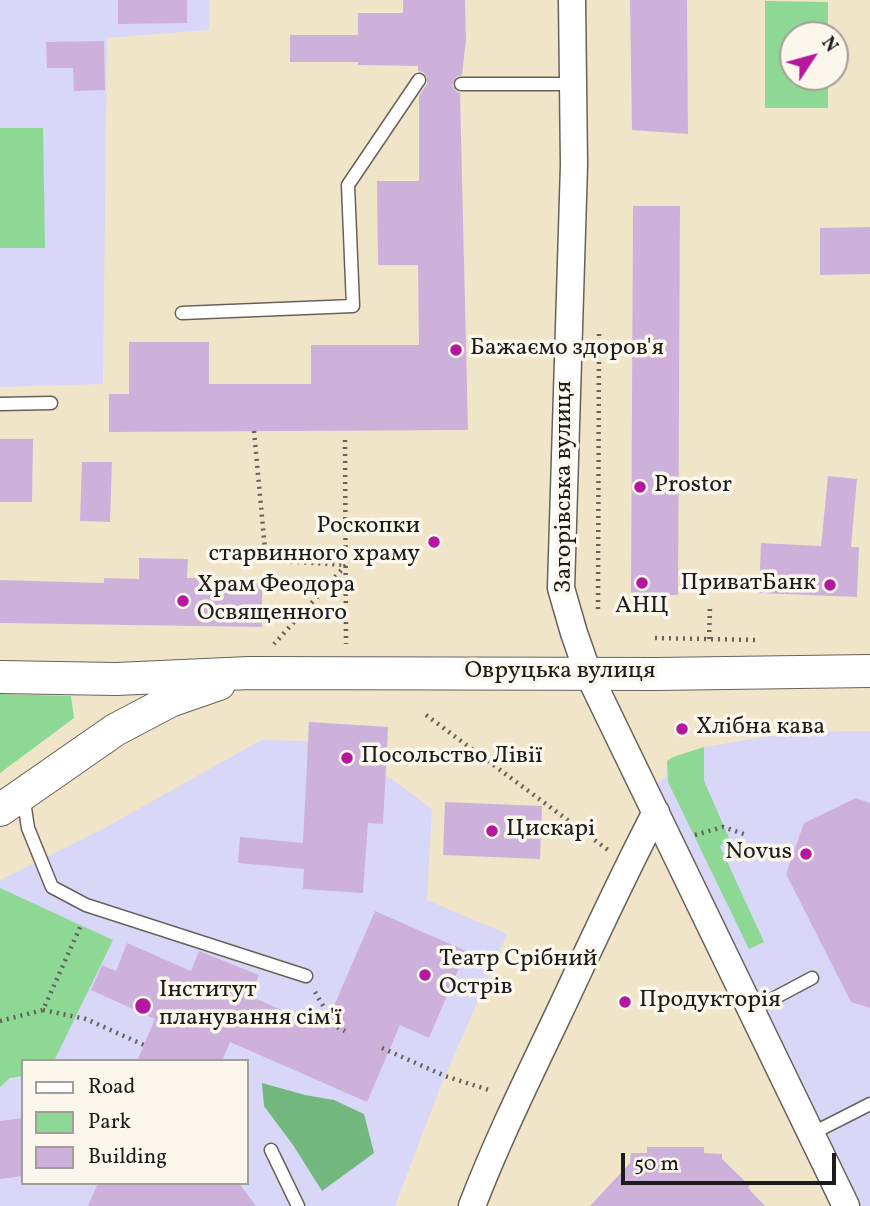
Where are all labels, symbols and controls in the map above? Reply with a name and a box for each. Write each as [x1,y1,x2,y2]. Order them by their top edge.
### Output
north arrow [779,21,849,91]
text: N [815,32,844,58]
place label: Бажаємо здоров'я [470,336,664,364]
marker: Бажаємо здоров'я [448,342,464,358]
street label: Загорівська вулиця [552,381,580,593]
place label: Prostor [654,473,732,501]
marker: Prostor [632,479,648,495]
place label: Роскопки старвинного храму [208,514,420,570]
marker: Роскопки старвинного храму [426,534,442,550]
place label: ПриватБанк [681,571,816,599]
place label: Храм Феодора Освященного [197,573,355,629]
marker: АНЦ [634,575,650,591]
marker: ПриватБанк [822,577,838,593]
marker: Храм Феодора Освященного [175,593,191,609]
place label: АНЦ [615,594,669,622]
street label: Овруцька вулиця [465,659,655,687]
place label: Хлібна кава [696,715,825,743]
marker: Хлібна кава [674,721,690,737]
place label: Посольство Лівії [361,744,542,772]
marker: Посольство Лівії [339,750,355,766]
place label: Цискарі [506,817,595,845]
marker: Цискарі [484,823,500,839]
place label: Novus [725,840,792,868]
marker: Novus [798,846,814,862]
place label: Театр Срібний Острів [439,947,597,1003]
marker: Театр Срібний Острів [417,967,433,983]
place label: Інститут планування сім'ї [159,978,342,1034]
place label: Продукторія [639,988,781,1016]
marker: Продукторія [617,994,633,1010]
marker: Інститут планування сім'ї [133,996,153,1016]
legend [21,1059,248,1185]
text: Road [88,1073,135,1102]
text: Park [88,1108,131,1137]
scale bar [625,1140,840,1184]
text: Building [88,1143,167,1172]
text: 50 m [634,1150,679,1179]

